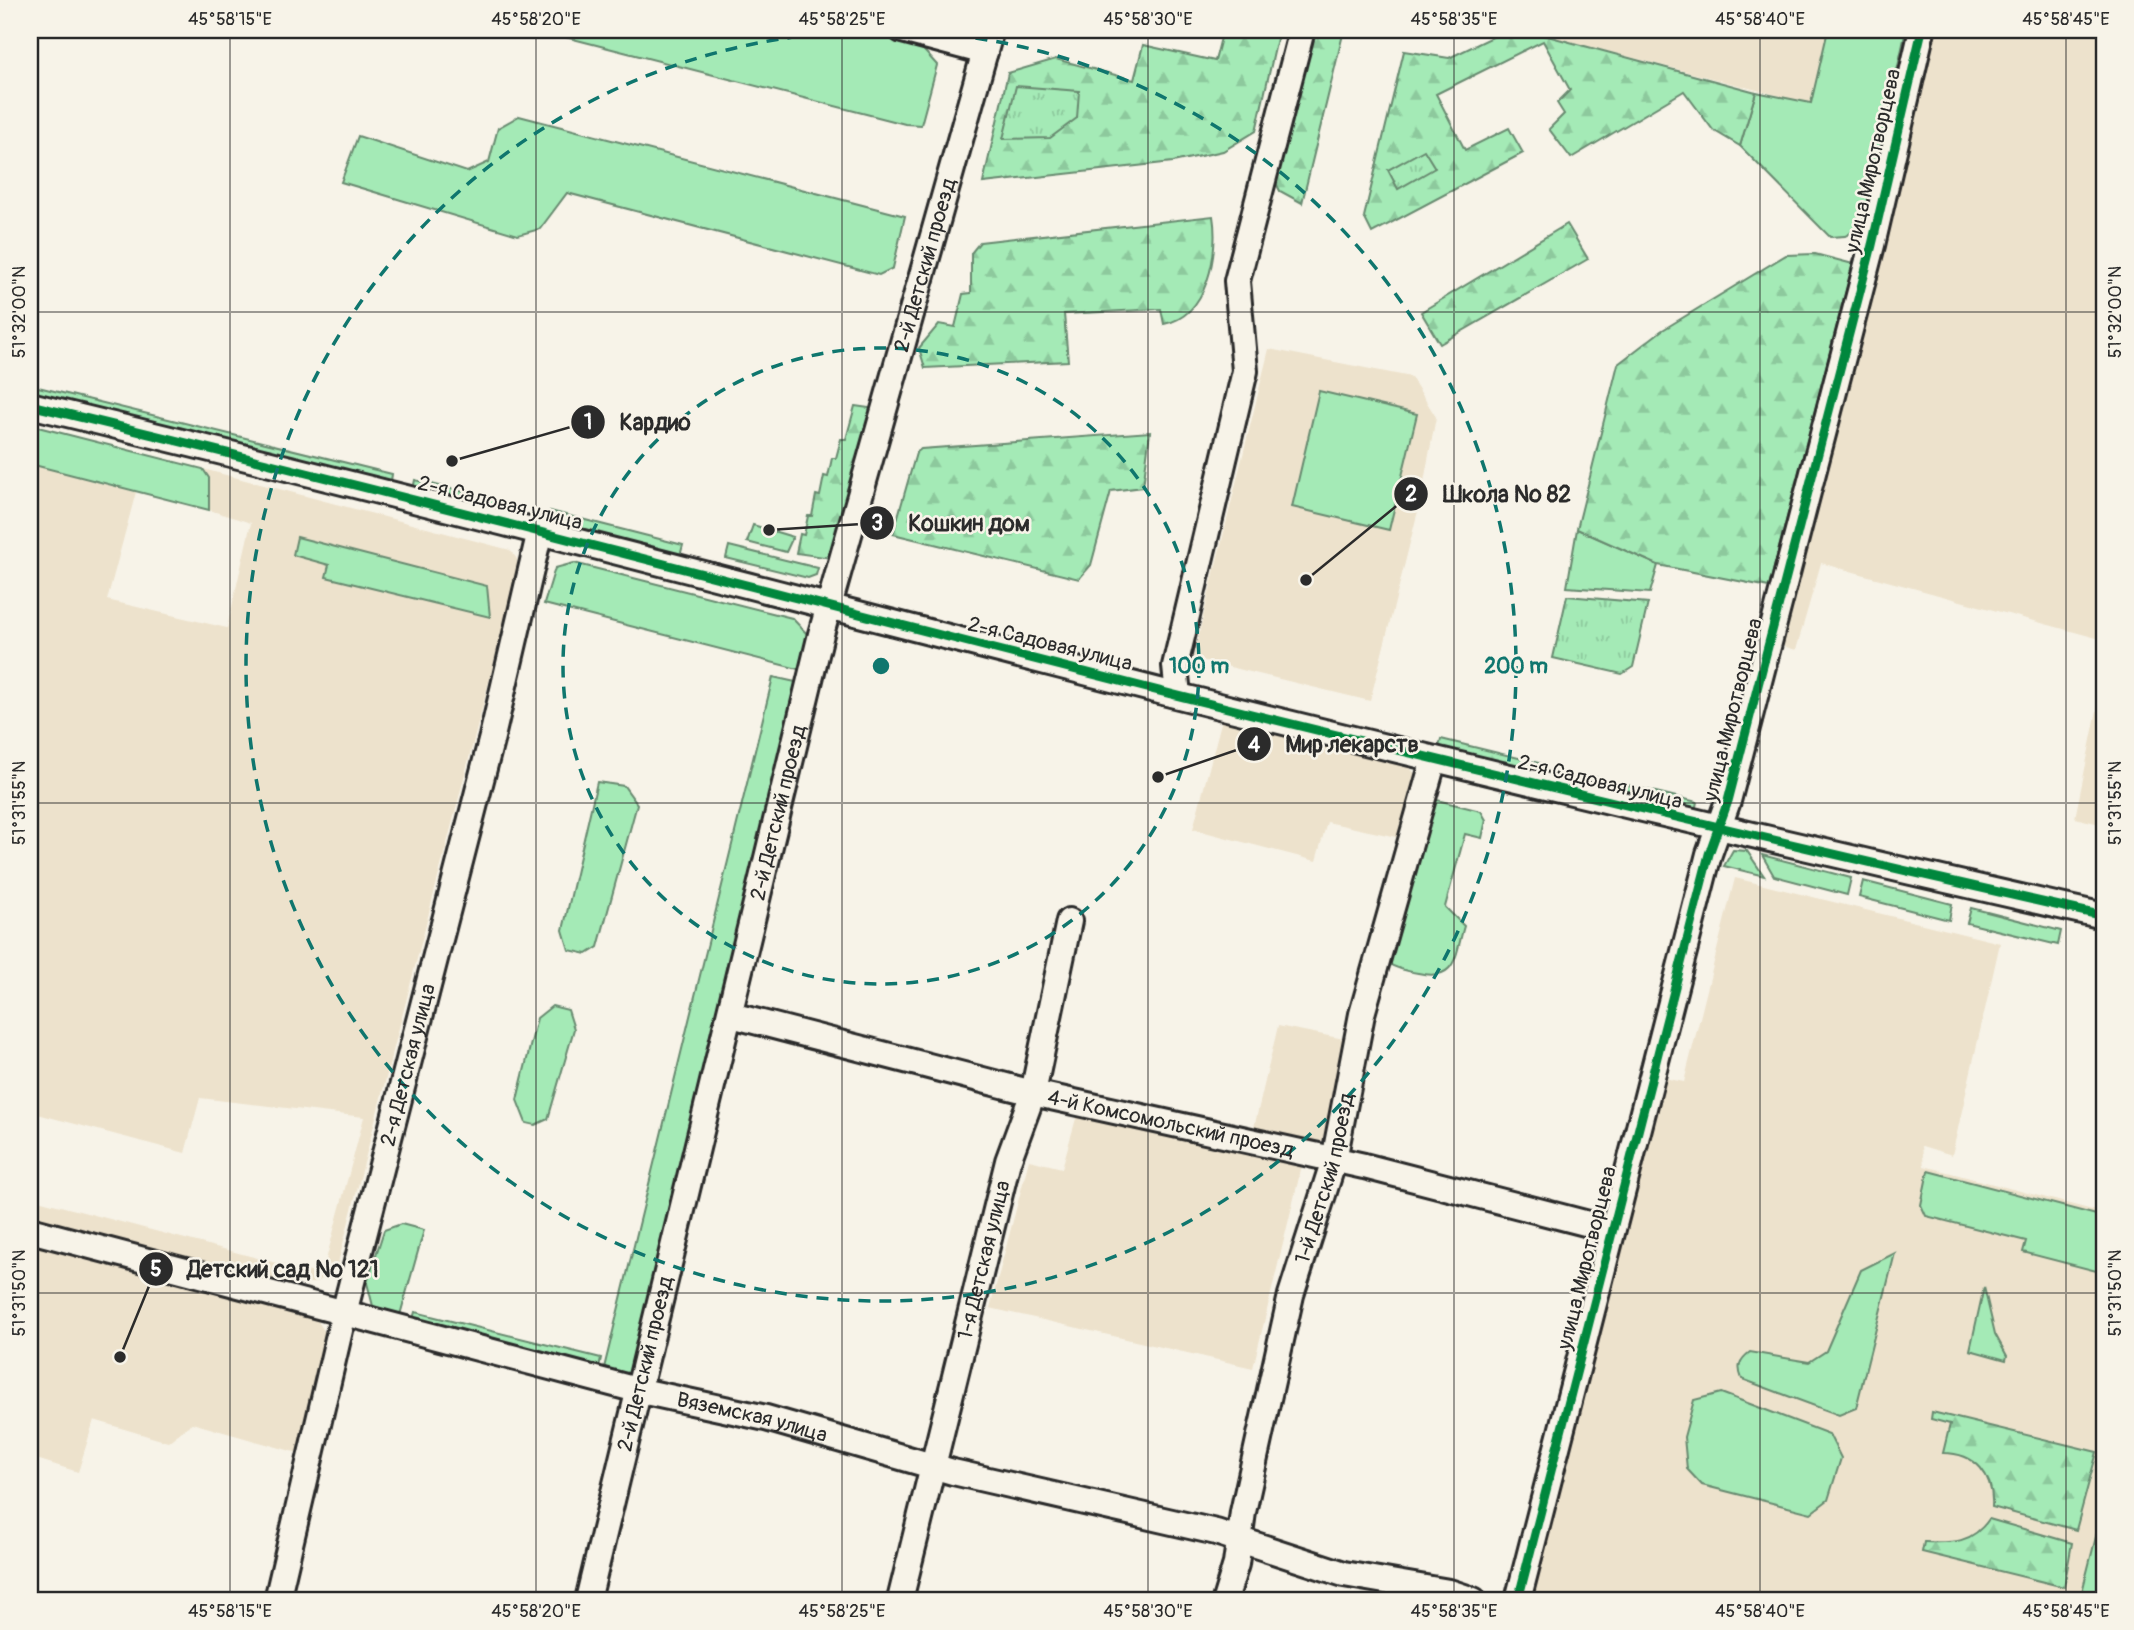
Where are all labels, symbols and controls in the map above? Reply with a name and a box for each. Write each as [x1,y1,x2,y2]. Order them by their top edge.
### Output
text: 45°58'15"E [188,8,272,31]
text: 45°58'20"E [491,8,581,31]
text: 45°58'25"E [799,8,885,31]
text: 45°58'30"E [1103,8,1193,31]
text: 45°58'35"E [1411,8,1497,31]
text: 45°58'40"E [1715,8,1805,31]
text: 45°58'45"E [2022,8,2110,31]
street label: улица Миротворцева [1838,66,1907,257]
street label: 2-й Детский проезд [888,175,962,355]
text: 51°32'00"N [8,266,31,358]
text: 51°32'00"N [2104,266,2127,358]
callout: Кардио [570,400,705,444]
text: Кардио [619,408,691,437]
text: 1 [584,409,592,436]
street label: 2-я Садовая улица [415,470,585,536]
callout: Школа № 82 [1394,472,1585,516]
text: Школа № 82 [1442,480,1571,509]
text: 2 [1405,481,1417,508]
callout: Кошкин дом [860,501,1044,545]
text: Кошкин дом [908,509,1030,538]
text: 3 [871,510,883,537]
street label: 2-я Садовая улица [965,611,1135,677]
street label: улица Миротворцева [1697,615,1769,806]
text: 100 m [1169,653,1229,680]
text: 200 m [1484,653,1548,680]
centre of rings [869,654,893,678]
street label: 2-й Детский проезд [744,722,812,903]
callout: Мир лекарств [1236,722,1433,766]
text: Мир лекарств [1285,730,1419,759]
text: 4 [1248,732,1261,759]
street label: 2-я Садовая улица [1515,749,1685,815]
text: 51°31'55"N [8,761,31,845]
text: 51°31'55"N [2104,761,2127,845]
street label: 2-я Детская улица [374,981,442,1149]
street label: 4-й Комсомольский проезд [1045,1083,1297,1164]
street label: 1-й Детский проезд [1288,1090,1360,1267]
street label: улица Миротворцева [1551,1163,1623,1354]
street label: 1-я Детская улица [951,1178,1016,1343]
callout: Детский сад № 121 [139,1247,393,1291]
text: 51°31'50"N [8,1250,31,1336]
text: 51°31'50"N [2104,1250,2127,1336]
text: Детский сад № 121 [185,1255,379,1284]
text: 5 [150,1256,162,1283]
street label: 2-й Детский проезд [611,1273,679,1454]
street label: Вяземская улица [674,1386,831,1449]
text: 45°58'15"E [188,1600,272,1623]
text: 45°58'20"E [491,1600,581,1623]
text: 45°58'25"E [799,1600,885,1623]
text: 45°58'30"E [1103,1600,1193,1623]
text: 45°58'35"E [1411,1600,1497,1623]
text: 45°58'40"E [1715,1600,1805,1623]
text: 45°58'45"E [2022,1600,2110,1623]

